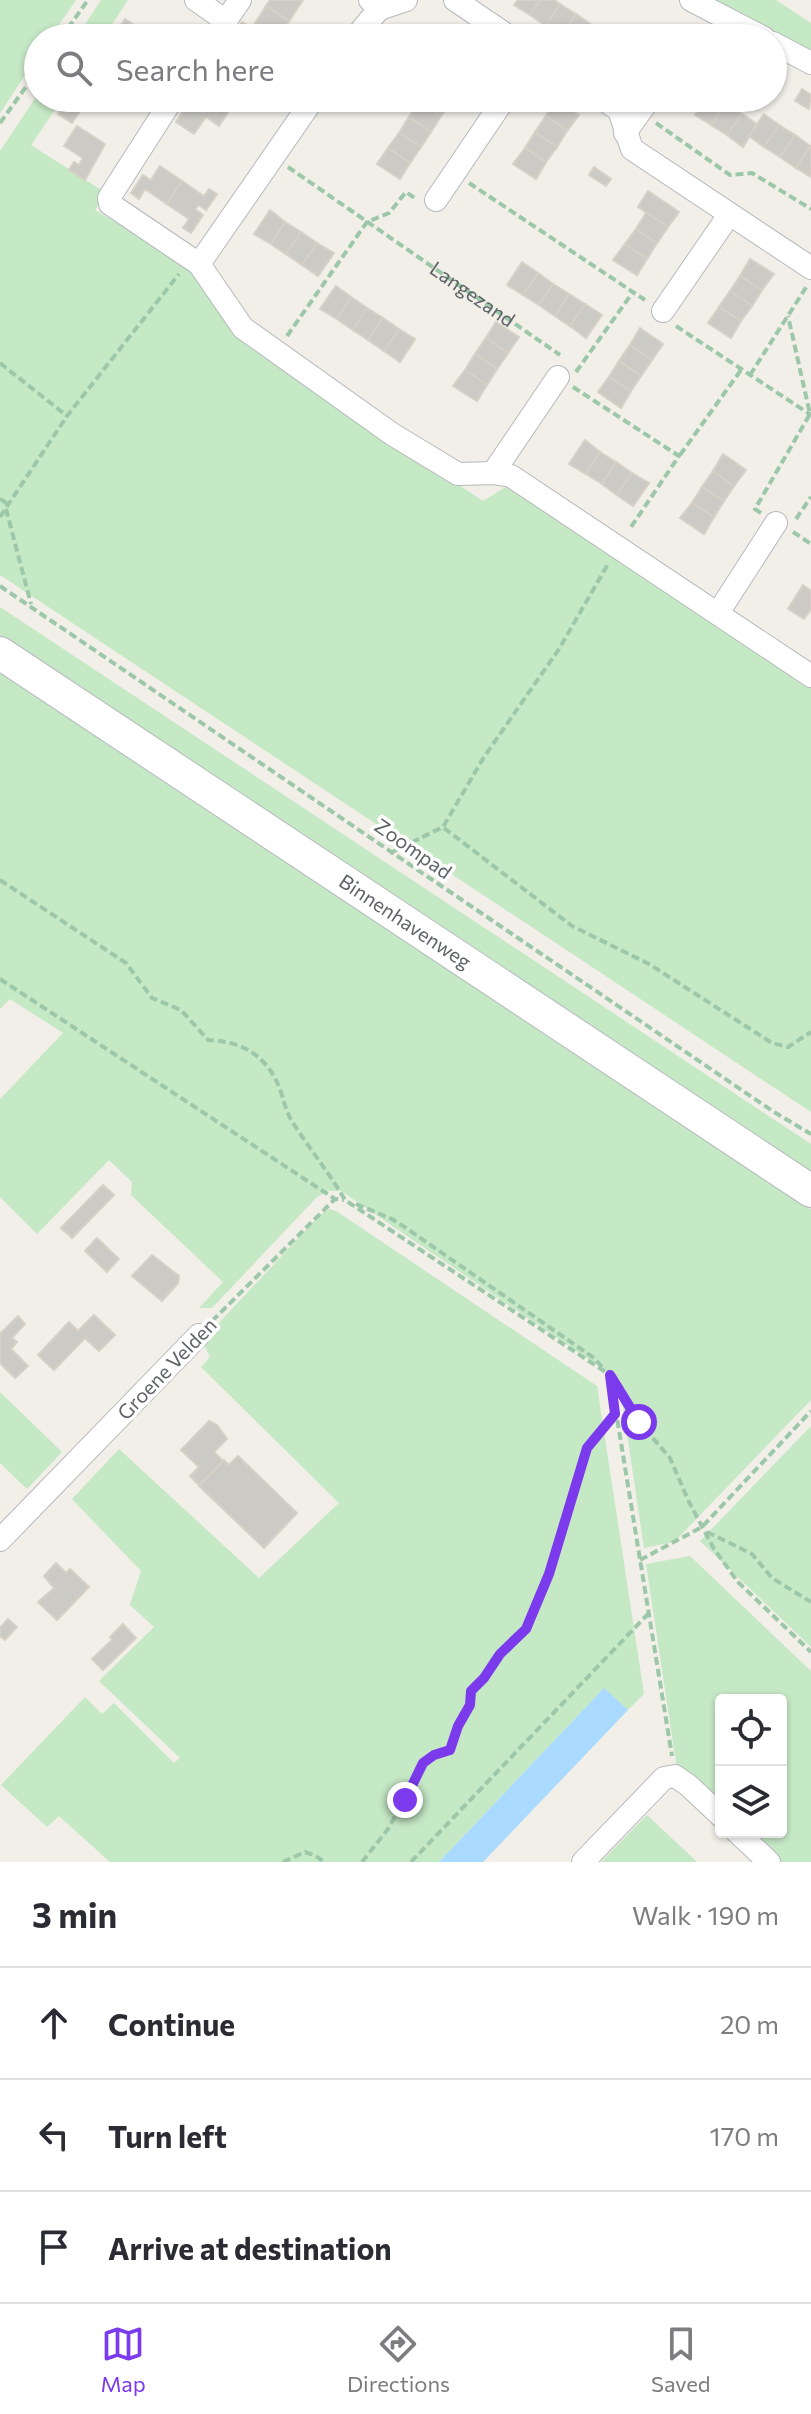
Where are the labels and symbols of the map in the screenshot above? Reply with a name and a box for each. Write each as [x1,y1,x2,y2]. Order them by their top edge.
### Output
street label: Langezand [426,256,520,331]
street label: Zoompad [370,813,457,883]
street label: Binnenhavenweg [335,868,476,973]
street label: Groene Velden [112,1312,221,1424]
route start [621,1404,657,1440]
route end [387,1782,423,1818]

